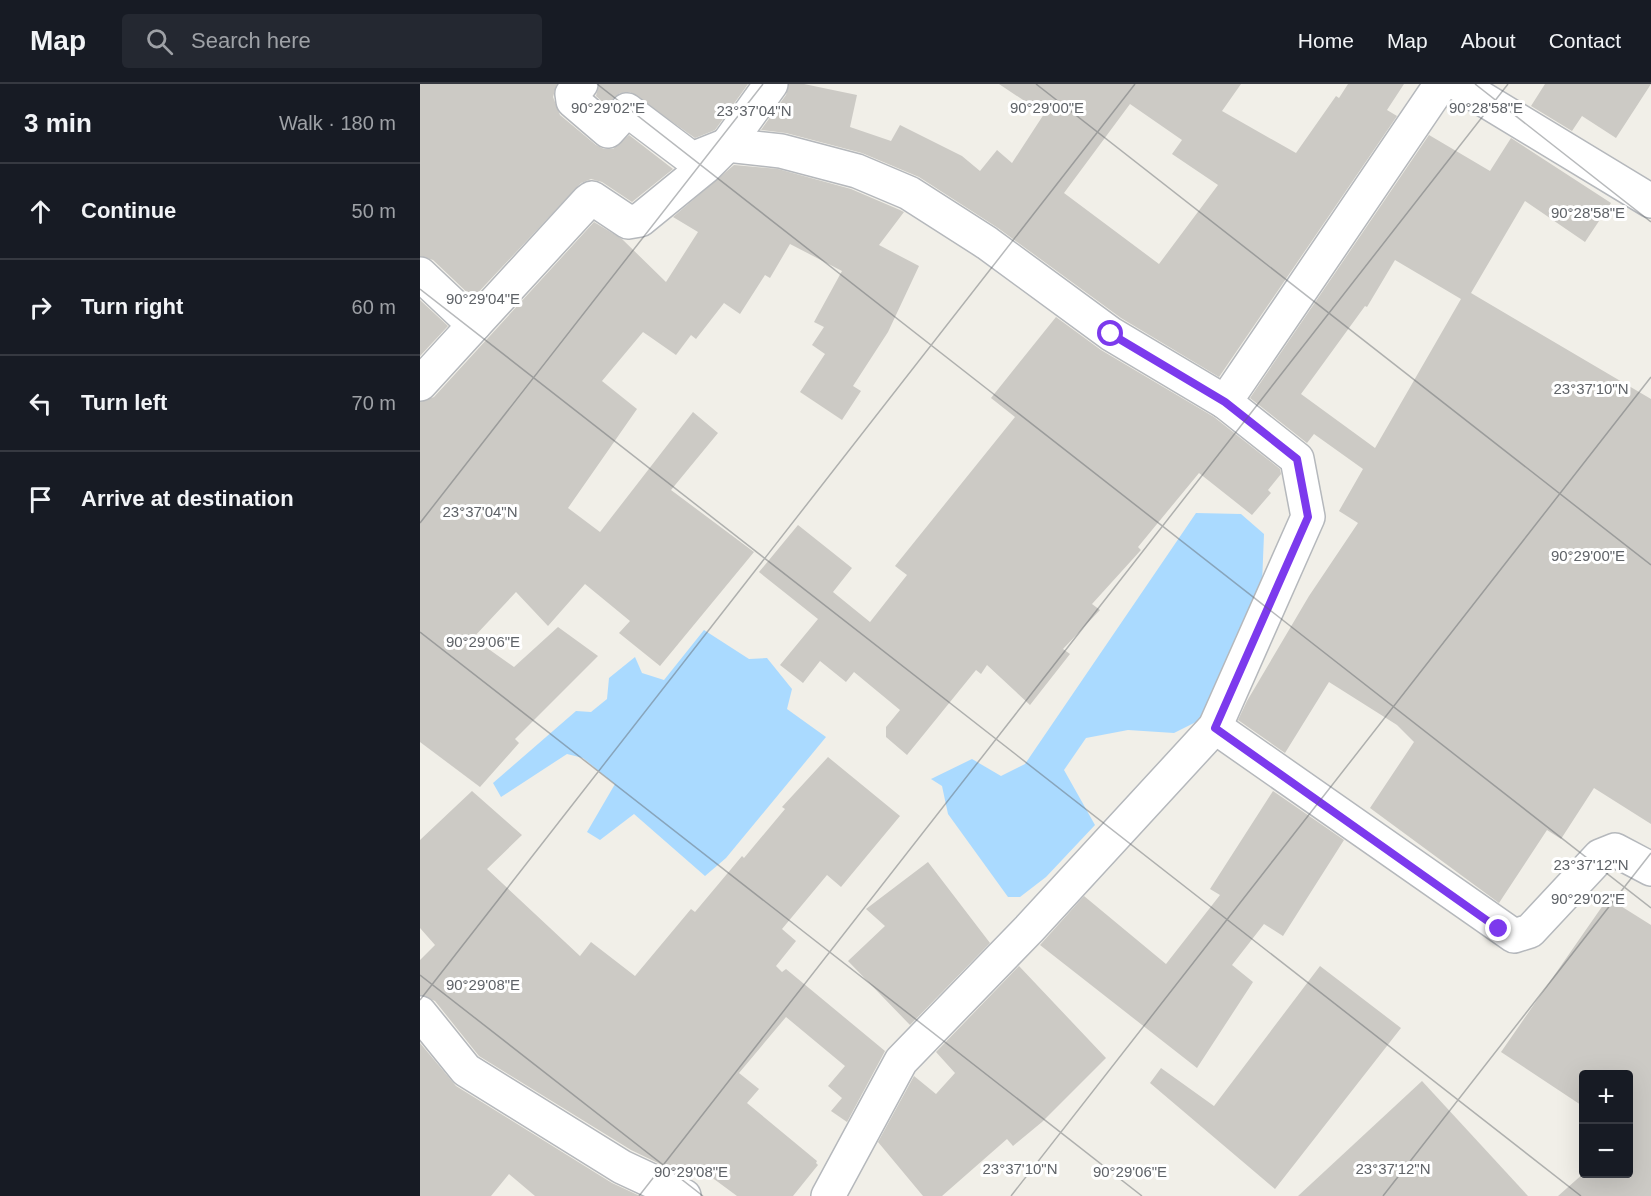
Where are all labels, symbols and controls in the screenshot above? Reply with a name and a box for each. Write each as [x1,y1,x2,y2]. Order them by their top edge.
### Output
search box [122,14,542,68]
text: Map [30,25,86,56]
icon: search [143,25,176,58]
text: Search here [191,28,311,53]
text: Home [1298,29,1354,52]
text: Map [1387,29,1428,52]
text: About [1461,29,1516,52]
text: Contact [1549,29,1621,52]
text: 90°29'02"E [571,99,645,116]
text: 90°29'00"E [1010,99,1084,116]
text: 90°28'58"E [1449,99,1523,116]
text: 23°37'04"N [716,102,792,119]
text: 3 min [24,108,92,138]
text: Walk · 180 m [279,112,396,134]
icon: ahead [24,195,57,228]
text: Continue [81,198,176,223]
text: 50 m [352,200,396,222]
text: 90°28'58"E [1551,204,1625,221]
text: 90°29'04"E [446,290,520,307]
icon: right [24,291,57,324]
text: Turn right [81,294,183,319]
text: 60 m [352,296,396,318]
route start [1097,320,1123,346]
text: 23°37'10"N [1553,380,1629,397]
icon: left [24,387,57,420]
text: Turn left [81,390,167,415]
text: 70 m [352,392,396,414]
icon: arrive [24,483,57,516]
text: Arrive at destination [81,486,294,511]
text: 23°37'04"N [442,503,518,520]
text: 90°29'00"E [1551,547,1625,564]
text: 90°29'06"E [446,633,520,650]
text: 23°37'12"N [1553,856,1629,873]
text: 90°29'02"E [1551,890,1625,907]
route end [1485,915,1511,941]
text: 90°29'08"E [446,976,520,993]
map controls [1579,1070,1633,1178]
button: + [1579,1070,1633,1124]
button: − [1579,1124,1633,1178]
text: 23°37'10"N [982,1160,1058,1177]
text: 23°37'12"N [1355,1160,1431,1177]
text: 90°29'08"E [654,1163,728,1180]
text: 90°29'06"E [1093,1163,1167,1180]

